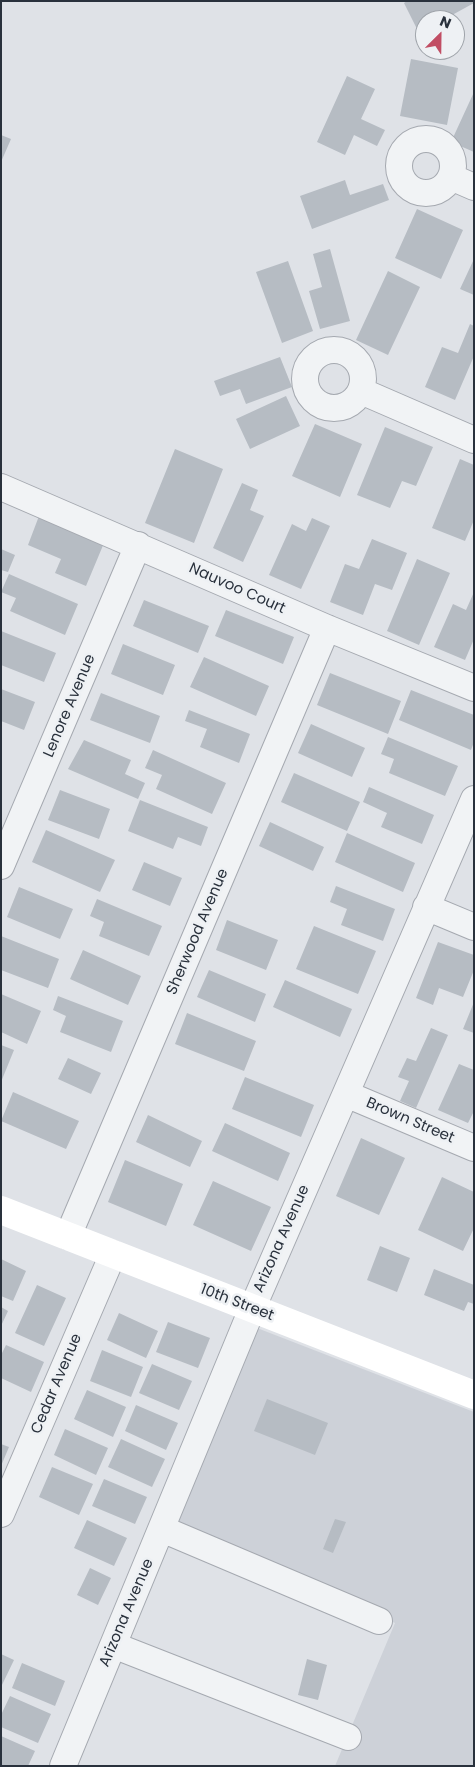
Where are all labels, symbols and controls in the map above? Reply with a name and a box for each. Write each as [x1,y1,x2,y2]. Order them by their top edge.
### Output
north arrow [415,10,465,60]
text: N [437,11,454,33]
street label: Nauvoo Court [186,560,288,618]
street label: Lenore Avenue [40,652,100,760]
street label: Sherwood Avenue [163,866,233,998]
street label: Brown Street [363,1094,457,1148]
street label: Arizona Avenue [250,1182,314,1296]
street label: 10th Street [198,1281,276,1325]
street label: Cedar Avenue [28,1331,86,1437]
street label: Arizona Avenue [96,1556,158,1670]

